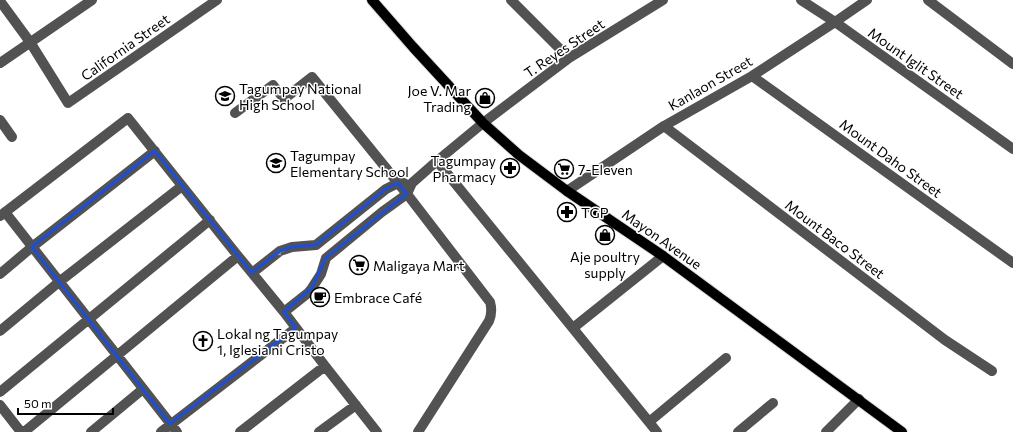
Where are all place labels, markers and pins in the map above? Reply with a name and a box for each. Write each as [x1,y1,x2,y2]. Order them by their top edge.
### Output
place label: Tagumpay National High School [239,80,362,113]
place label: Joe V. Mar Trading [408,82,471,115]
school or university icon: Tagumpay National High School [214,85,236,107]
shop icon: Joe V. Mar Trading [474,87,496,109]
place label: Tagumpay Elementary School [290,147,409,180]
school or university icon: Tagumpay Elementary School [265,152,287,174]
place label: Tagumpay Pharmacy [431,152,496,185]
pharmacy icon: Tagumpay Pharmacy [499,157,521,179]
supermarket icon: 7-Eleven [553,158,575,180]
place label: 7-Eleven [578,161,633,178]
pharmacy icon: TGP [556,201,578,223]
place label: TGP [581,204,609,221]
shop icon: Aje poultry supply [594,224,616,246]
place label: Aje poultry supply [570,248,640,281]
supermarket icon: Maligaya Mart [348,254,370,276]
place label: Maligaya Mart [373,257,465,274]
cafe icon: Embrace Café [309,286,331,308]
place label: Embrace Café [334,289,422,306]
place label: Lokal ng Tagumpay 1, Iglesia ni Cristo [217,325,338,358]
church icon: Lokal ng Tagumpay 1, Iglesia ni Cristo [192,330,214,352]

